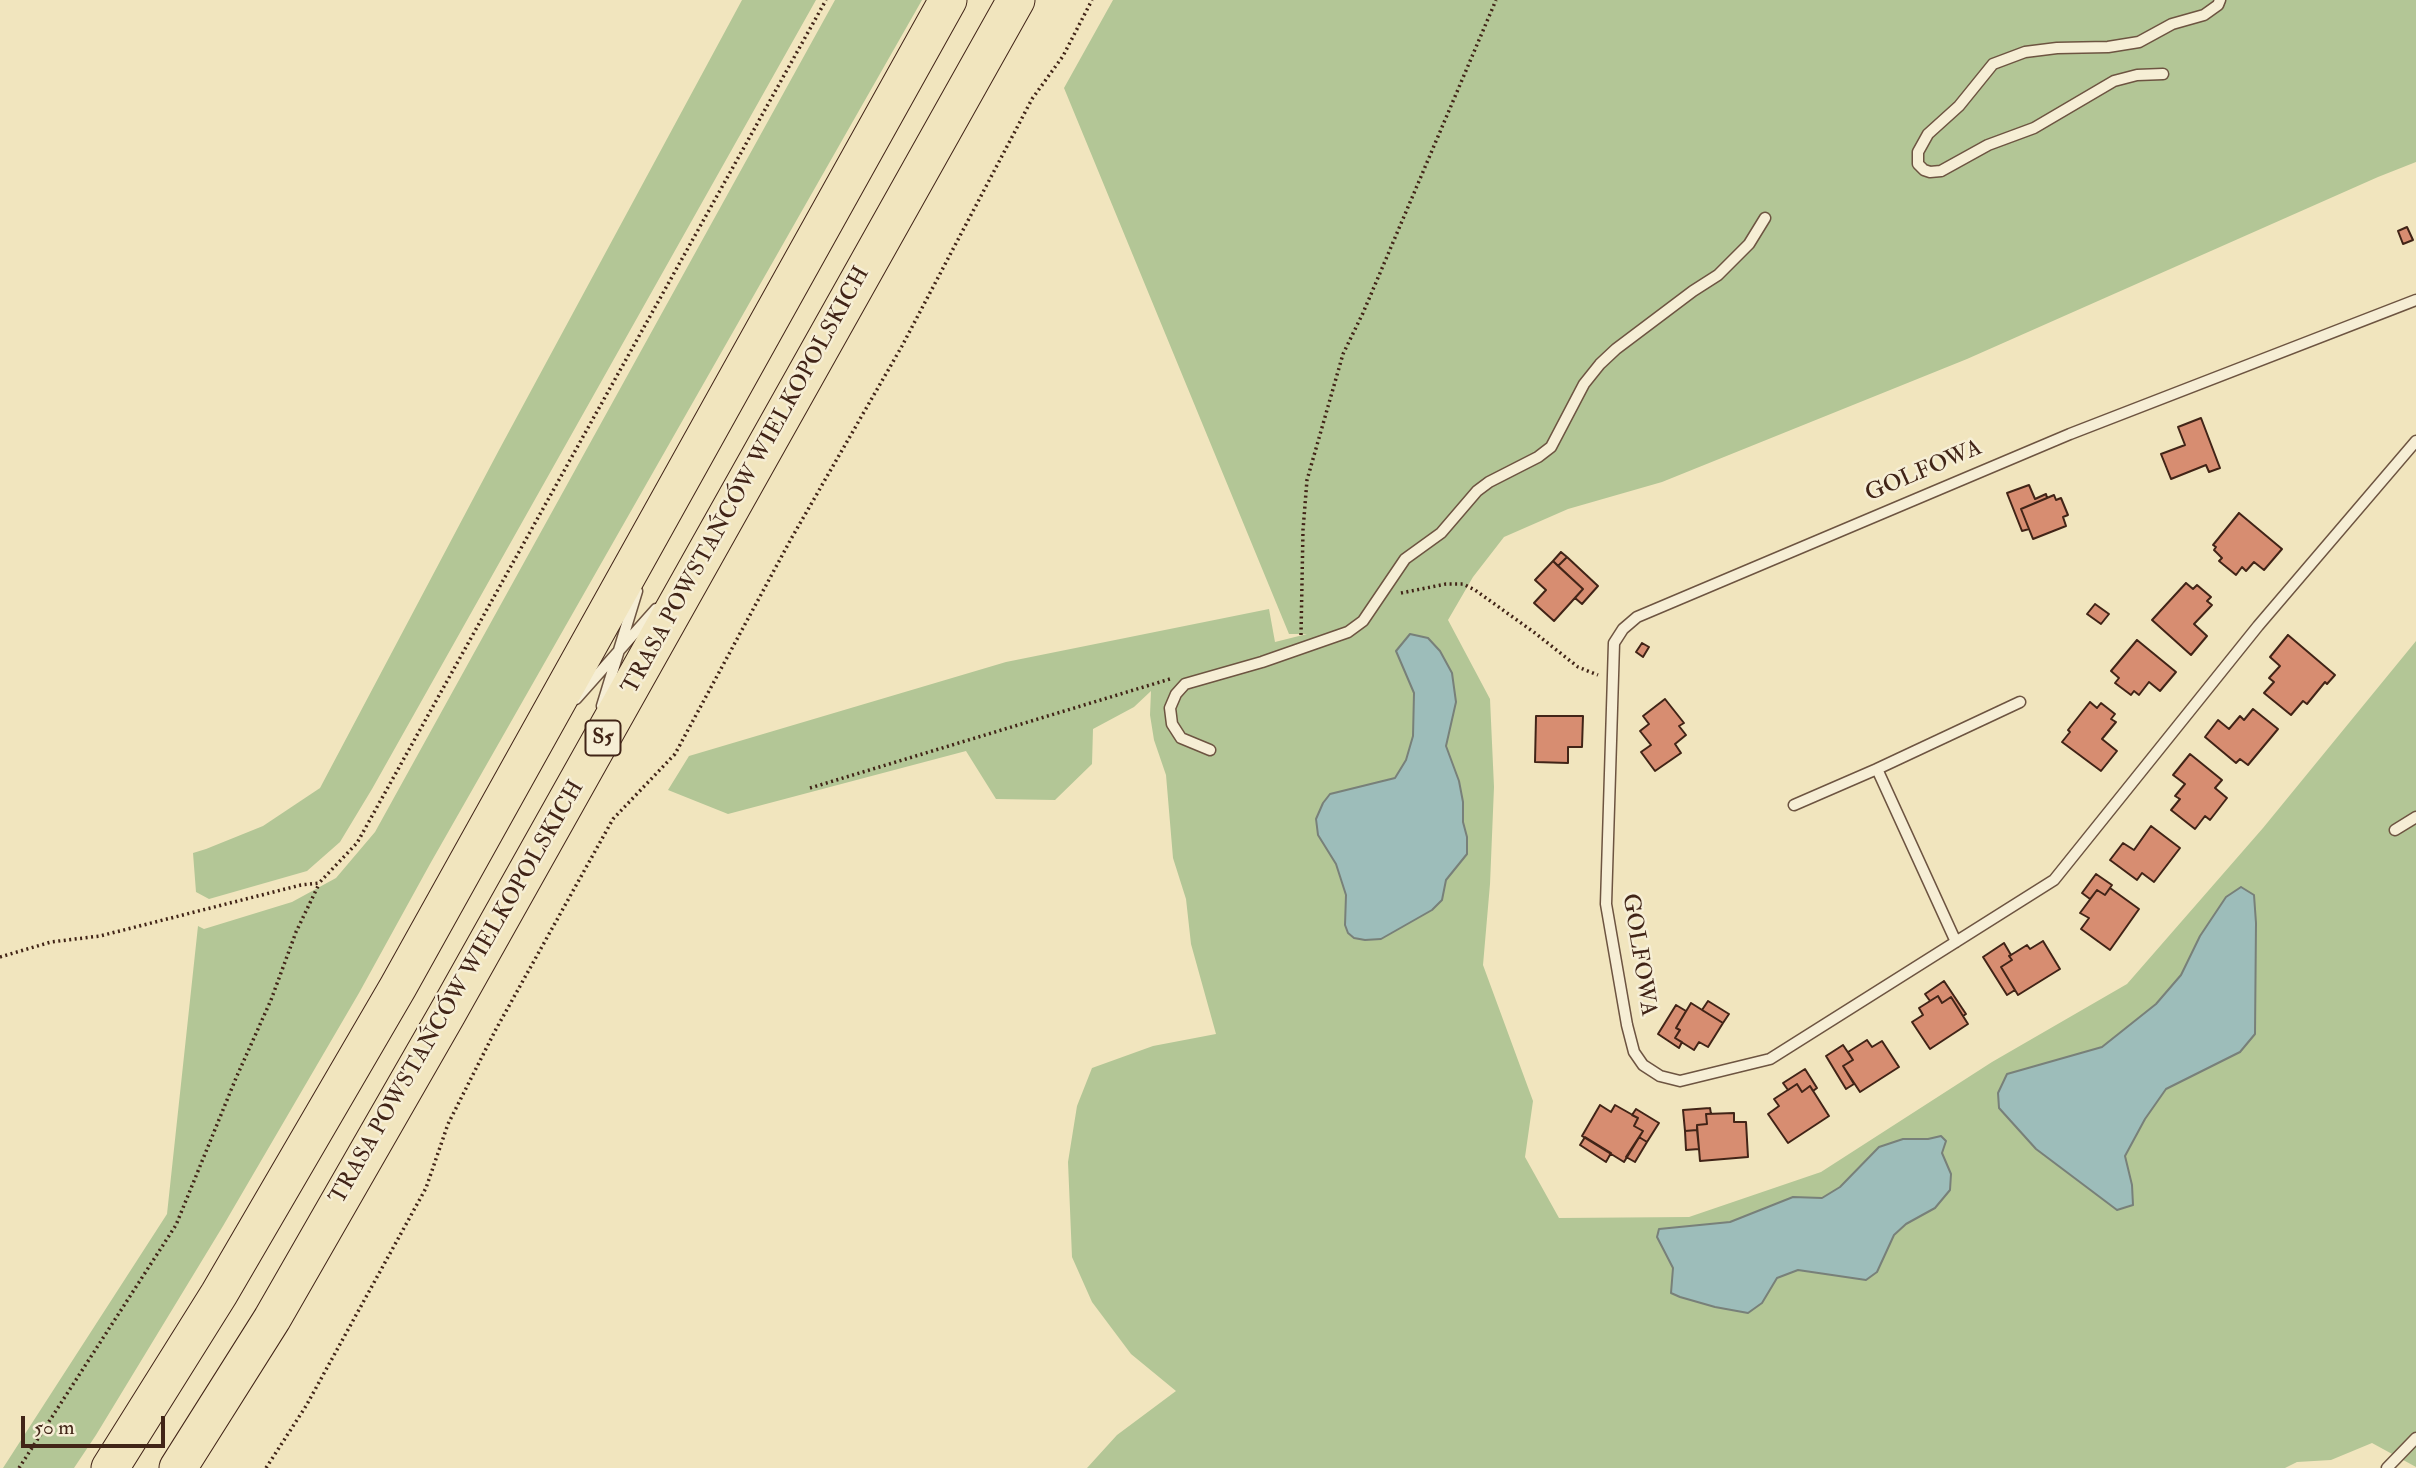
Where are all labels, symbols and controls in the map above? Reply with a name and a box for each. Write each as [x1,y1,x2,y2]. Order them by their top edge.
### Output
street label: TRASA POWSTAŃCÓW WIELKOPOLSKICH [617,262,877,700]
street label: GOLFOWA [1862,435,1986,509]
road number: S5 [586,720,620,756]
street label: TRASA POWSTAŃCÓW WIELKOPOLSKICH [325,776,591,1210]
street label: GOLFOWA [1615,892,1661,1018]
scale bar [24,1402,168,1446]
text: 50 m [34,1414,75,1441]

